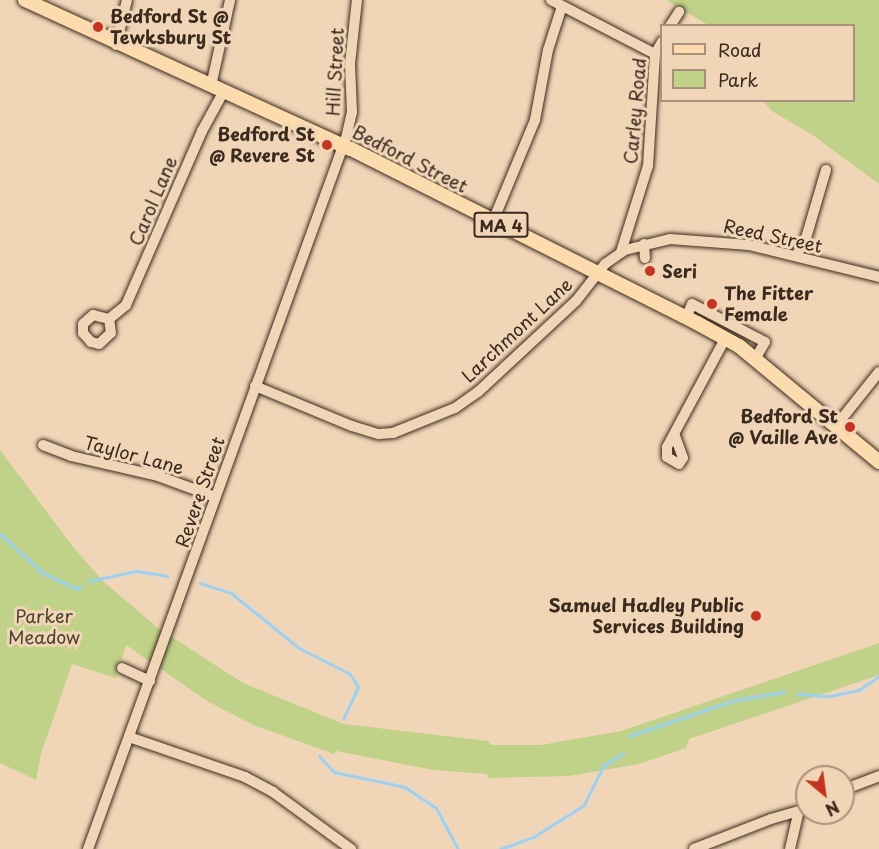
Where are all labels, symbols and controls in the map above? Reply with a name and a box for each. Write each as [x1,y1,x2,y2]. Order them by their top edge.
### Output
place label: Bedford St @ Tewksbury St [110,6,232,48]
marker: Bedford St @ Tewksbury St [91,20,105,34]
legend [660,24,855,102]
street label: Hill Street [322,27,348,117]
text: Road [718,36,762,63]
street label: Carley Road [620,57,650,165]
text: Park [718,66,758,93]
street label: Bedford Street [349,121,471,197]
place label: Bedford St @ Revere St [208,124,315,166]
marker: Bedford St @ Revere St [320,138,334,152]
street label: Carol Lane [124,153,182,249]
road number: MA 4 [472,212,530,238]
street label: Reed Street [721,215,825,257]
place label: Seri [662,260,697,282]
marker: Seri [643,264,657,278]
street label: Larchmont Lane [458,273,576,387]
place label: The Fitter Female [724,283,814,326]
marker: The Fitter Female [705,297,719,311]
place label: Bedford St @ Vaille Ave [728,406,838,448]
marker: Bedford St @ Vaille Ave [843,420,857,434]
street label: Taylor Lane [82,431,186,479]
street label: Revere Street [171,433,229,551]
place label: Samuel Hadley Public Services Building [547,595,744,638]
park label: Parker Meadow [8,606,80,648]
marker: Samuel Hadley Public Services Building [749,609,763,623]
north arrow [795,765,855,825]
text: N [821,795,844,823]

